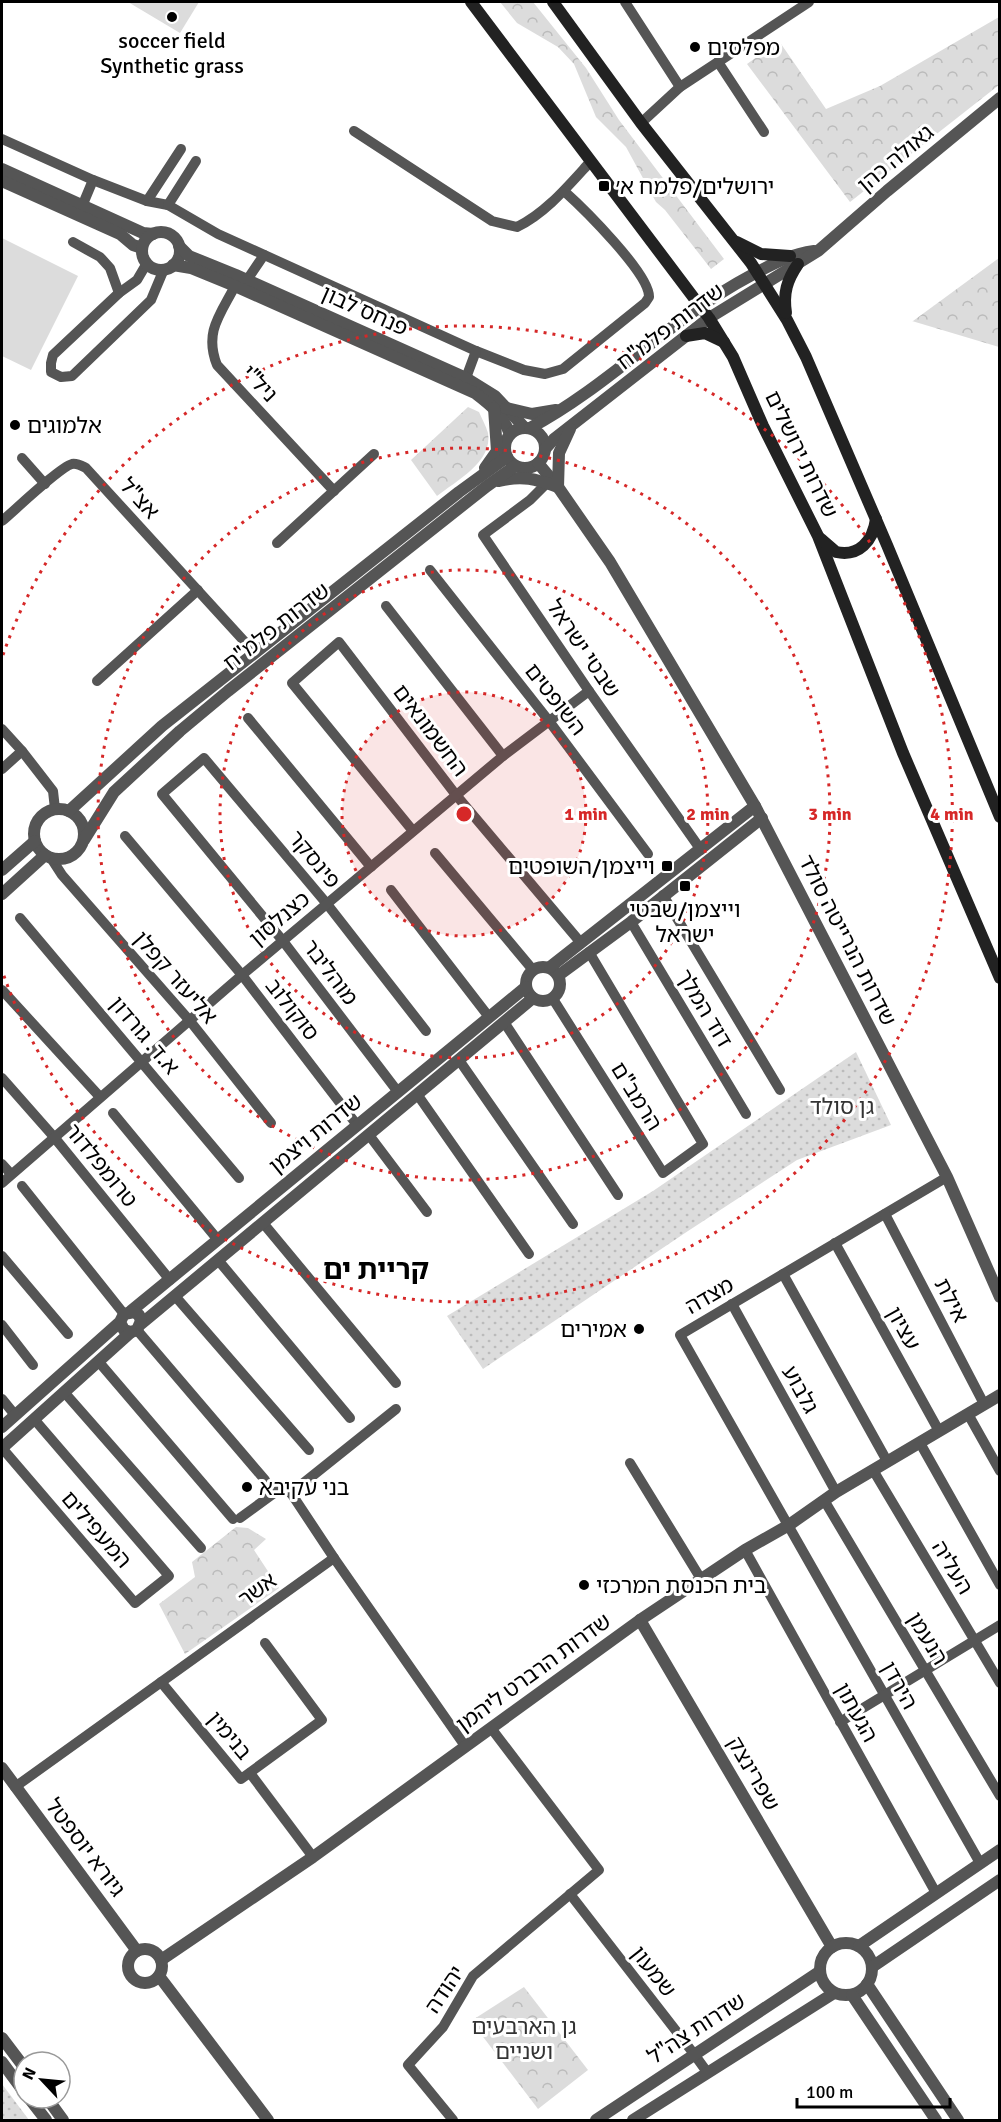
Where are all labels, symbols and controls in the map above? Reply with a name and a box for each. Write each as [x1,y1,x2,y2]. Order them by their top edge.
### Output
marker: soccer field Synthetic grass [165,10,179,24]
place label: soccer field Synthetic grass [100,27,244,79]
place label: מפלסים [707,34,780,61]
marker: מפלסים [688,40,702,54]
street label: גאולה כהן [852,119,939,198]
place label: ירושלים/פלמח א׳ [616,173,774,200]
marker: ירושלים/פלמח א׳ [597,179,611,193]
street label: שדרות פלמ"ח [611,277,729,375]
street label: פנחס לבון [317,279,412,342]
street label: ניל"י [236,359,283,408]
street label: שדרות ירושלים [759,386,844,522]
place label: אלמוגים [27,412,102,439]
marker: אלמוגים [8,418,22,432]
street label: אצ"ל [114,472,165,524]
street label: שדרות פלמ"ח [218,577,335,676]
street label: שבטי ישראל [541,594,626,702]
street label: השופטים [519,658,592,741]
street label: החשמונאים [387,679,474,782]
text: 1 min [564,803,608,825]
text: 2 min [686,803,730,825]
text: 3 min [808,803,852,825]
text: 4 min [930,803,974,825]
centre of rings [454,804,474,824]
street label: פינסקר [283,825,347,894]
street label: שדרות הנרייטה סולד [793,850,902,1030]
place label: וייצמן/השופטים [508,853,655,880]
marker: וייצמן/השופטים [660,859,674,873]
marker: וייצמן/שבטי ישראל [678,879,692,893]
street label: כצנלסון [243,885,315,952]
place label: וייצמן/שבטי ישראל [629,896,741,948]
street label: אליעזר קפלן [128,925,223,1029]
street label: מוהליבר [297,934,364,1010]
street label: דוד המלך [671,964,738,1052]
street label: סוקולוב [260,973,325,1046]
street label: א.ד. גורדון [104,991,185,1080]
street label: הרמב"ם [605,1057,668,1136]
street label: שדרות ויצמן [263,1088,367,1179]
park label: גן סולד [810,1093,874,1120]
street label: טרומפלדור [60,1118,144,1213]
district label: קריית ים [323,1253,429,1287]
street label: מצדה [680,1271,738,1320]
street label: אילת [929,1273,974,1327]
street label: עציון [881,1302,926,1355]
place label: אמירים [560,1316,627,1343]
marker: אמירים [632,1322,646,1336]
street label: גלבוע [776,1361,825,1418]
place label: בני עקיבא [259,1474,349,1501]
marker: בני עקיבא [240,1480,254,1494]
street label: המעפילים [56,1485,137,1573]
street label: העליה [926,1535,979,1599]
street label: אשר [233,1566,282,1612]
place label: בית הכנסת המרכזי [596,1572,767,1599]
marker: בית הכנסת המרכזי [577,1578,591,1592]
street label: שדרות הרברט ליהמן [451,1607,616,1738]
street label: הנעמן [901,1607,954,1670]
street label: הירדן [876,1657,924,1714]
street label: הגעתון [829,1678,884,1747]
street label: בנימין [202,1705,258,1765]
street label: שפרינצק [722,1731,786,1815]
street label: גיורא יוספטל [40,1793,131,1902]
street label: שמעון [625,1940,682,2002]
street label: יהודה [419,1960,470,2018]
street label: שדרות צה"ל [642,1987,750,2070]
park label: גן הארבעים ושניים [471,2013,577,2065]
north arrow [12,2050,72,2110]
text: N [18,2064,41,2083]
scale bar [797,2071,950,2109]
text: 100 m [806,2081,853,2103]

